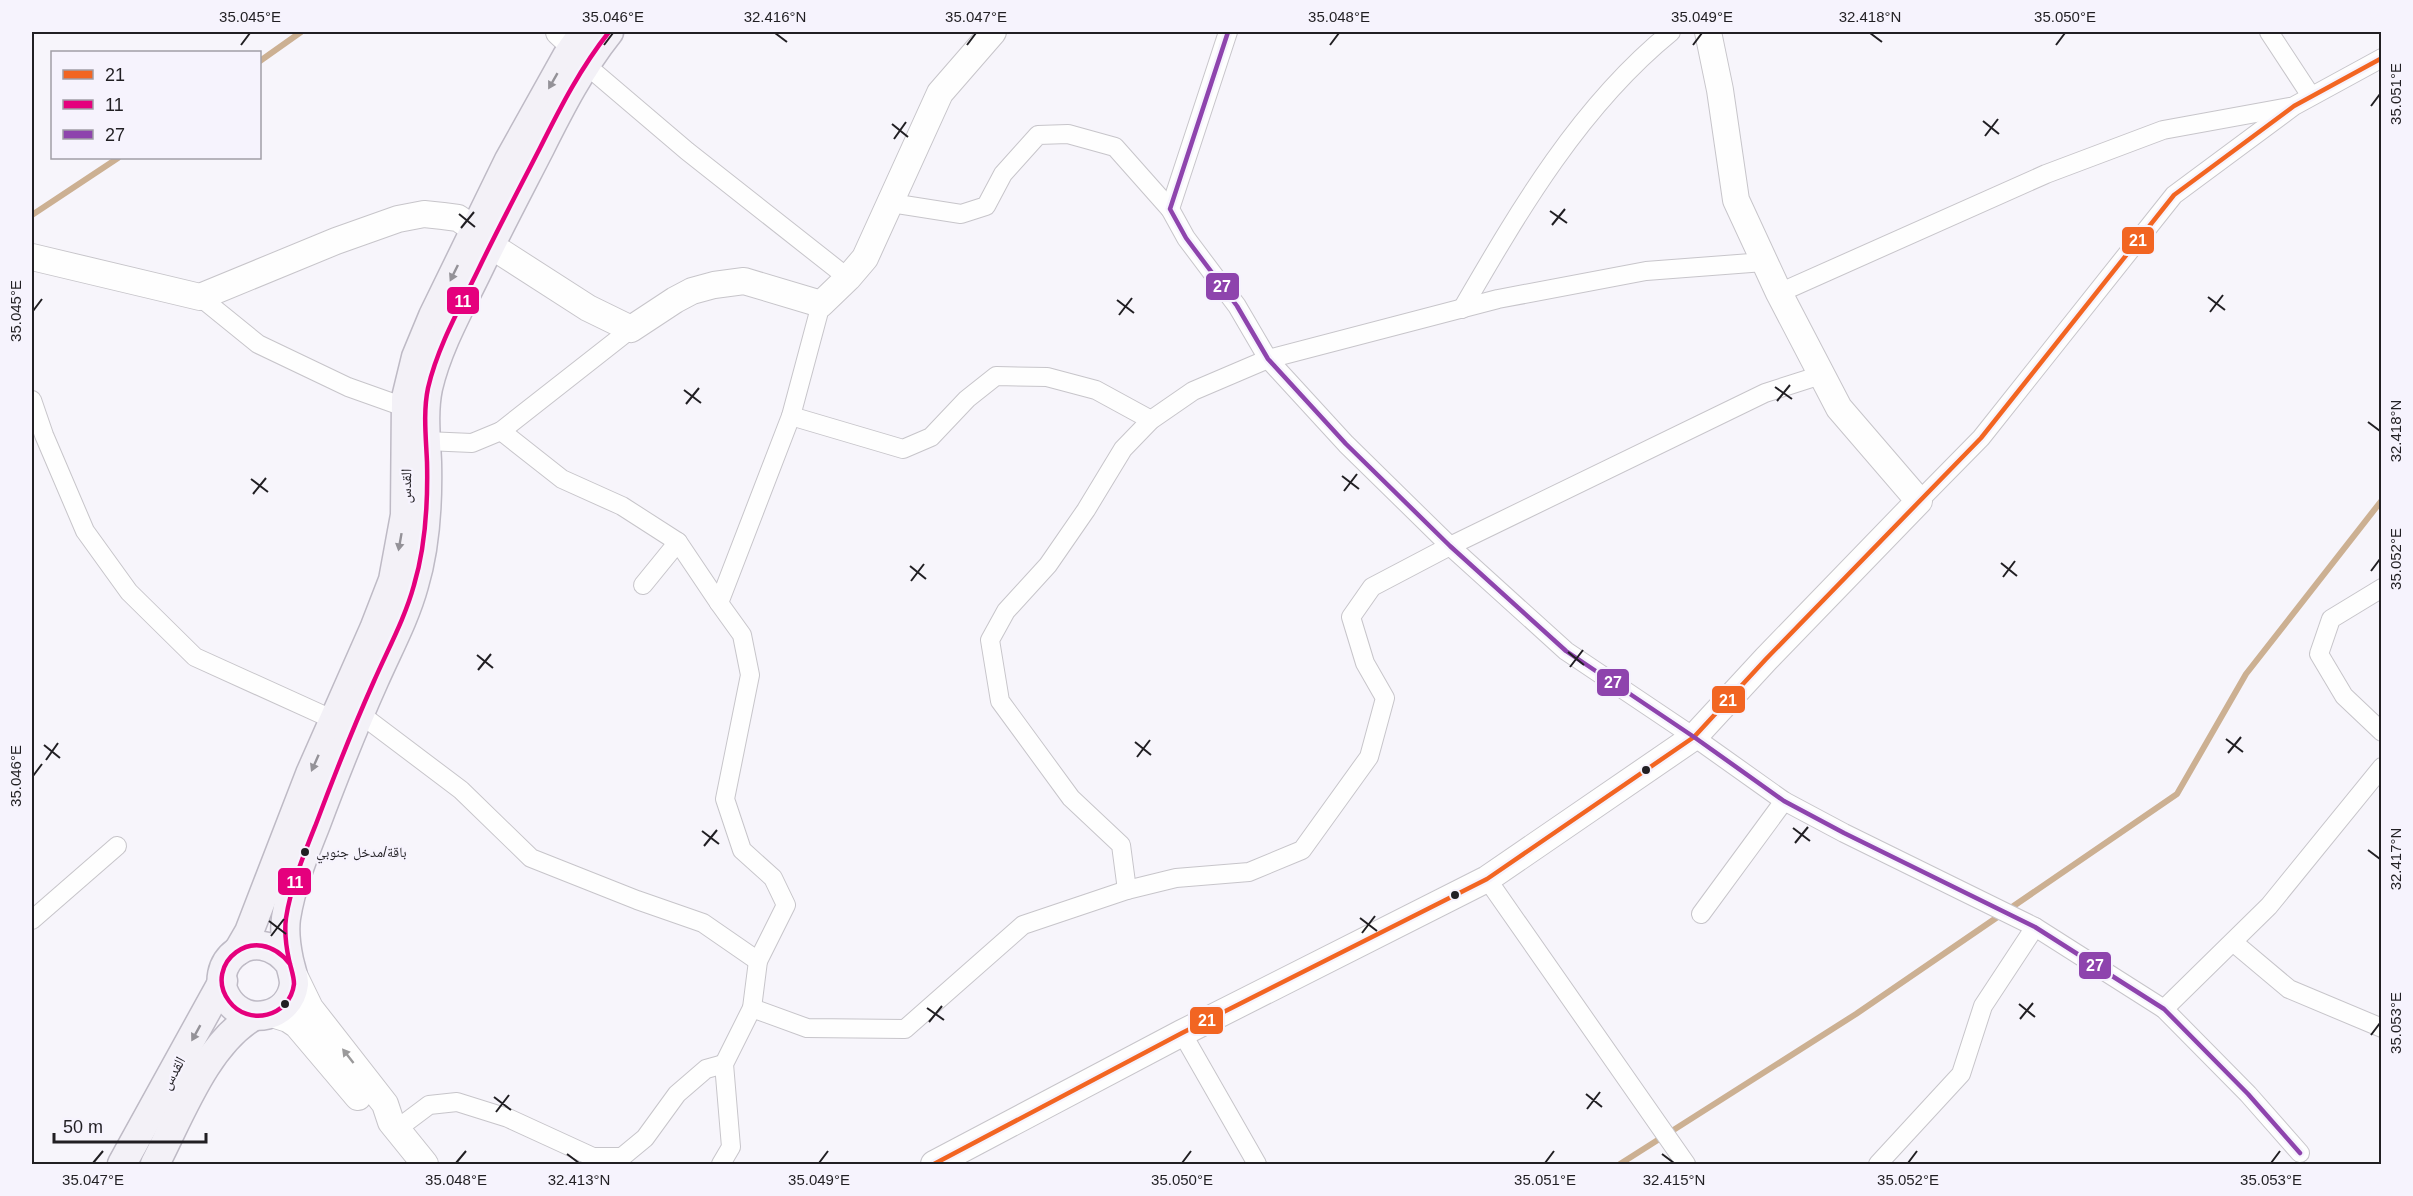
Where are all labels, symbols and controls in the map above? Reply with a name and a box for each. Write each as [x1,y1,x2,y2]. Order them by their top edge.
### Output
text: 35.045°E [219,8,281,25]
text: 35.046°E [582,8,644,25]
text: 32.416°N [744,8,806,25]
text: 35.047°E [945,8,1007,25]
text: 35.048°E [1308,8,1370,25]
text: 35.049°E [1671,8,1733,25]
text: 32.418°N [1839,8,1901,25]
text: 35.050°E [2034,8,2096,25]
legend [51,51,261,159]
text: 35.051°E [2387,63,2404,125]
text: 21 [105,65,125,85]
one-way arrow [548,73,558,90]
text: 11 [105,95,124,115]
text: 27 [105,125,125,145]
line badge: 21 [2121,226,2155,255]
text: 21 [2129,232,2147,249]
one-way arrow [449,264,459,282]
line badge: 27 [1205,272,1240,301]
text: 27 [1213,278,1231,295]
text: 35.045°E [7,280,24,342]
line badge: 11 [446,286,480,315]
text: 11 [455,293,472,310]
text: 32.418°N [2387,400,2404,462]
street label: القدس [397,468,416,504]
text: 35.052°E [2387,528,2404,590]
one-way arrow [395,533,404,552]
line badge: 27 [1596,668,1630,697]
text: 27 [1604,674,1622,691]
line badge: 21 [1711,685,1746,714]
text: 21 [1719,692,1737,709]
text: 35.046°E [7,745,24,807]
one-way arrow [310,754,320,772]
unlabelled marker [1640,764,1652,776]
text: 32.417°N [2387,828,2404,890]
place label: باقة/مدخل جنوبي [316,844,407,864]
marker: باقة/مدخل جنوبي [299,846,311,858]
line badge: 11 [277,867,312,896]
text: 11 [287,874,304,891]
unlabelled marker [1449,889,1461,901]
line badge: 27 [2078,951,2112,980]
text: 27 [2086,957,2104,974]
text: 35.053°E [2387,992,2404,1054]
unlabelled marker [279,998,291,1010]
line badge: 21 [1189,1006,1224,1035]
text: 21 [1198,1012,1216,1029]
one-way arrow [190,1025,201,1041]
one-way arrow [341,1048,354,1064]
street label: القدس [157,1053,190,1093]
scale bar [54,1106,206,1144]
text: 50 m [63,1117,103,1137]
text: 35.047°E [62,1171,124,1188]
text: 35.048°E [425,1171,487,1188]
text: 32.413°N [548,1171,610,1188]
text: 35.049°E [788,1171,850,1188]
text: 35.050°E [1151,1171,1213,1188]
text: 35.051°E [1514,1171,1576,1188]
text: 32.415°N [1643,1171,1705,1188]
text: 35.052°E [1877,1171,1939,1188]
text: 35.053°E [2240,1171,2302,1188]

